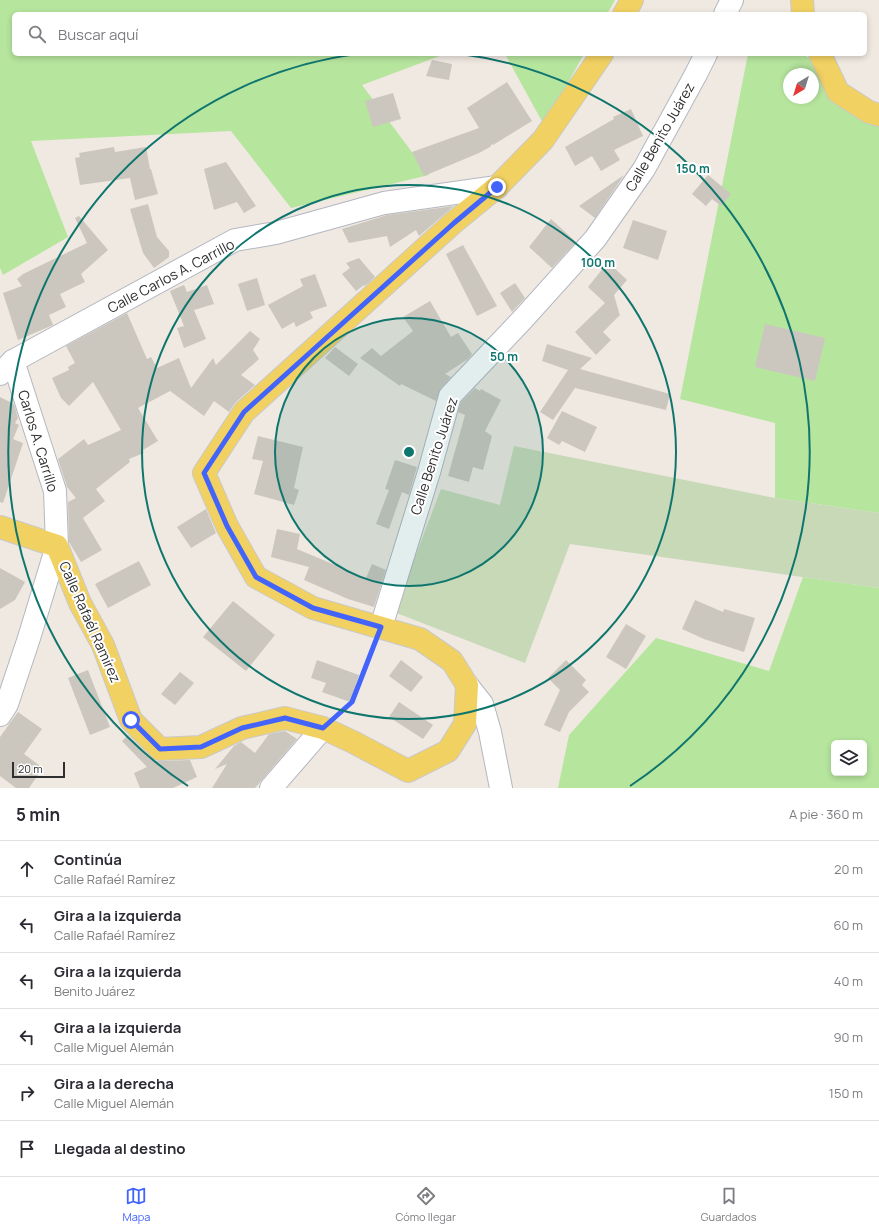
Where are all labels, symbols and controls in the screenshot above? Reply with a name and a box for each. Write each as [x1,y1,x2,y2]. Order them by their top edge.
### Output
search box [12,12,867,56]
icon: search [26,23,48,45]
text: Buscar aquí [58,24,139,45]
north arrow [783,68,819,104]
street label: Calle Benito Juárez [621,79,699,195]
text: 150 m [676,160,710,177]
route end [488,178,506,196]
street label: Calle Carlos A. Carrillo [104,234,237,317]
text: 100 m [581,254,615,271]
text: 50 m [490,348,518,365]
street label: Carlos A. Carrillo [14,388,63,494]
street label: Calle Benito Juárez [405,394,462,517]
centre of rings [402,445,416,459]
street label: Calle Rafaél Ramírez [55,558,126,685]
route start [122,711,140,729]
map controls [831,740,867,776]
button: layers [831,740,867,776]
scale bar [12,760,65,779]
text: 20 m [18,761,43,776]
text: 5 min [16,803,60,826]
text: A pie · 360 m [789,805,863,823]
text: Continúa [54,849,122,870]
icon: ahead [16,858,38,880]
text: 20 m [834,860,863,878]
text: Calle Rafaél Ramírez [54,870,176,888]
text: Gira a la izquierda [54,905,181,926]
icon: left [16,914,38,936]
text: 60 m [833,916,863,934]
text: Calle Rafaél Ramírez [54,926,176,944]
text: Gira a la izquierda [54,961,181,982]
icon: left [16,970,38,992]
text: 40 m [834,972,863,990]
text: Benito Juárez [54,982,135,1000]
text: Gira a la izquierda [54,1017,181,1038]
icon: left [16,1026,38,1048]
text: 90 m [833,1028,863,1046]
text: Calle Miguel Alemán [54,1038,174,1056]
text: Gira a la derecha [54,1073,174,1094]
icon: right [16,1082,38,1104]
text: 150 m [829,1084,863,1102]
text: Calle Miguel Alemán [54,1094,174,1112]
icon: arrive [16,1138,38,1160]
text: Llegada al destino [54,1138,186,1159]
tab: Mapa [122,1185,150,1224]
tab: Cómo llegar [395,1185,456,1224]
tab: Guardados [701,1185,757,1224]

